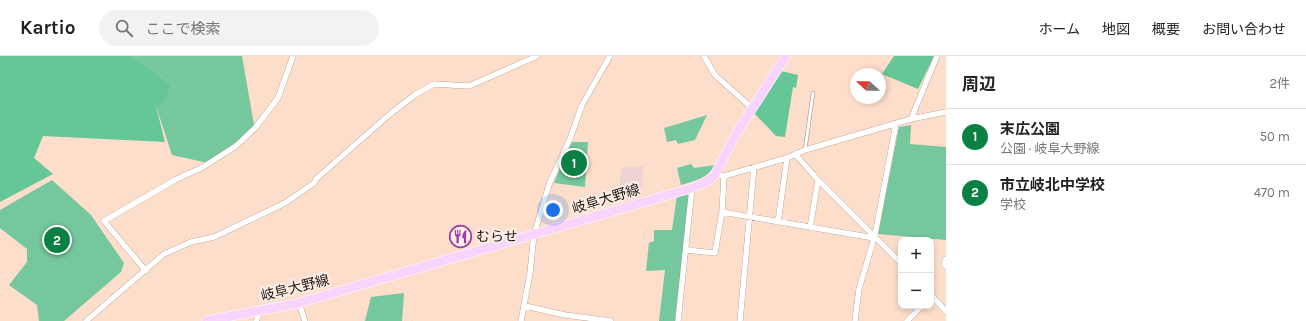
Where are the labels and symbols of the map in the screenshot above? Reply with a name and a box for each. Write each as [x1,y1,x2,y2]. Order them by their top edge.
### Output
north arrow [850,68,886,104]
pin: 1 [561,148,587,178]
street label: 岐阜大野線 [570,181,642,217]
your location [543,200,563,220]
restaurant icon: むらせ [447,223,473,249]
pin: 2 [44,225,70,255]
place label: むらせ [476,228,518,245]
street label: 岐阜大野線 [259,271,331,305]

